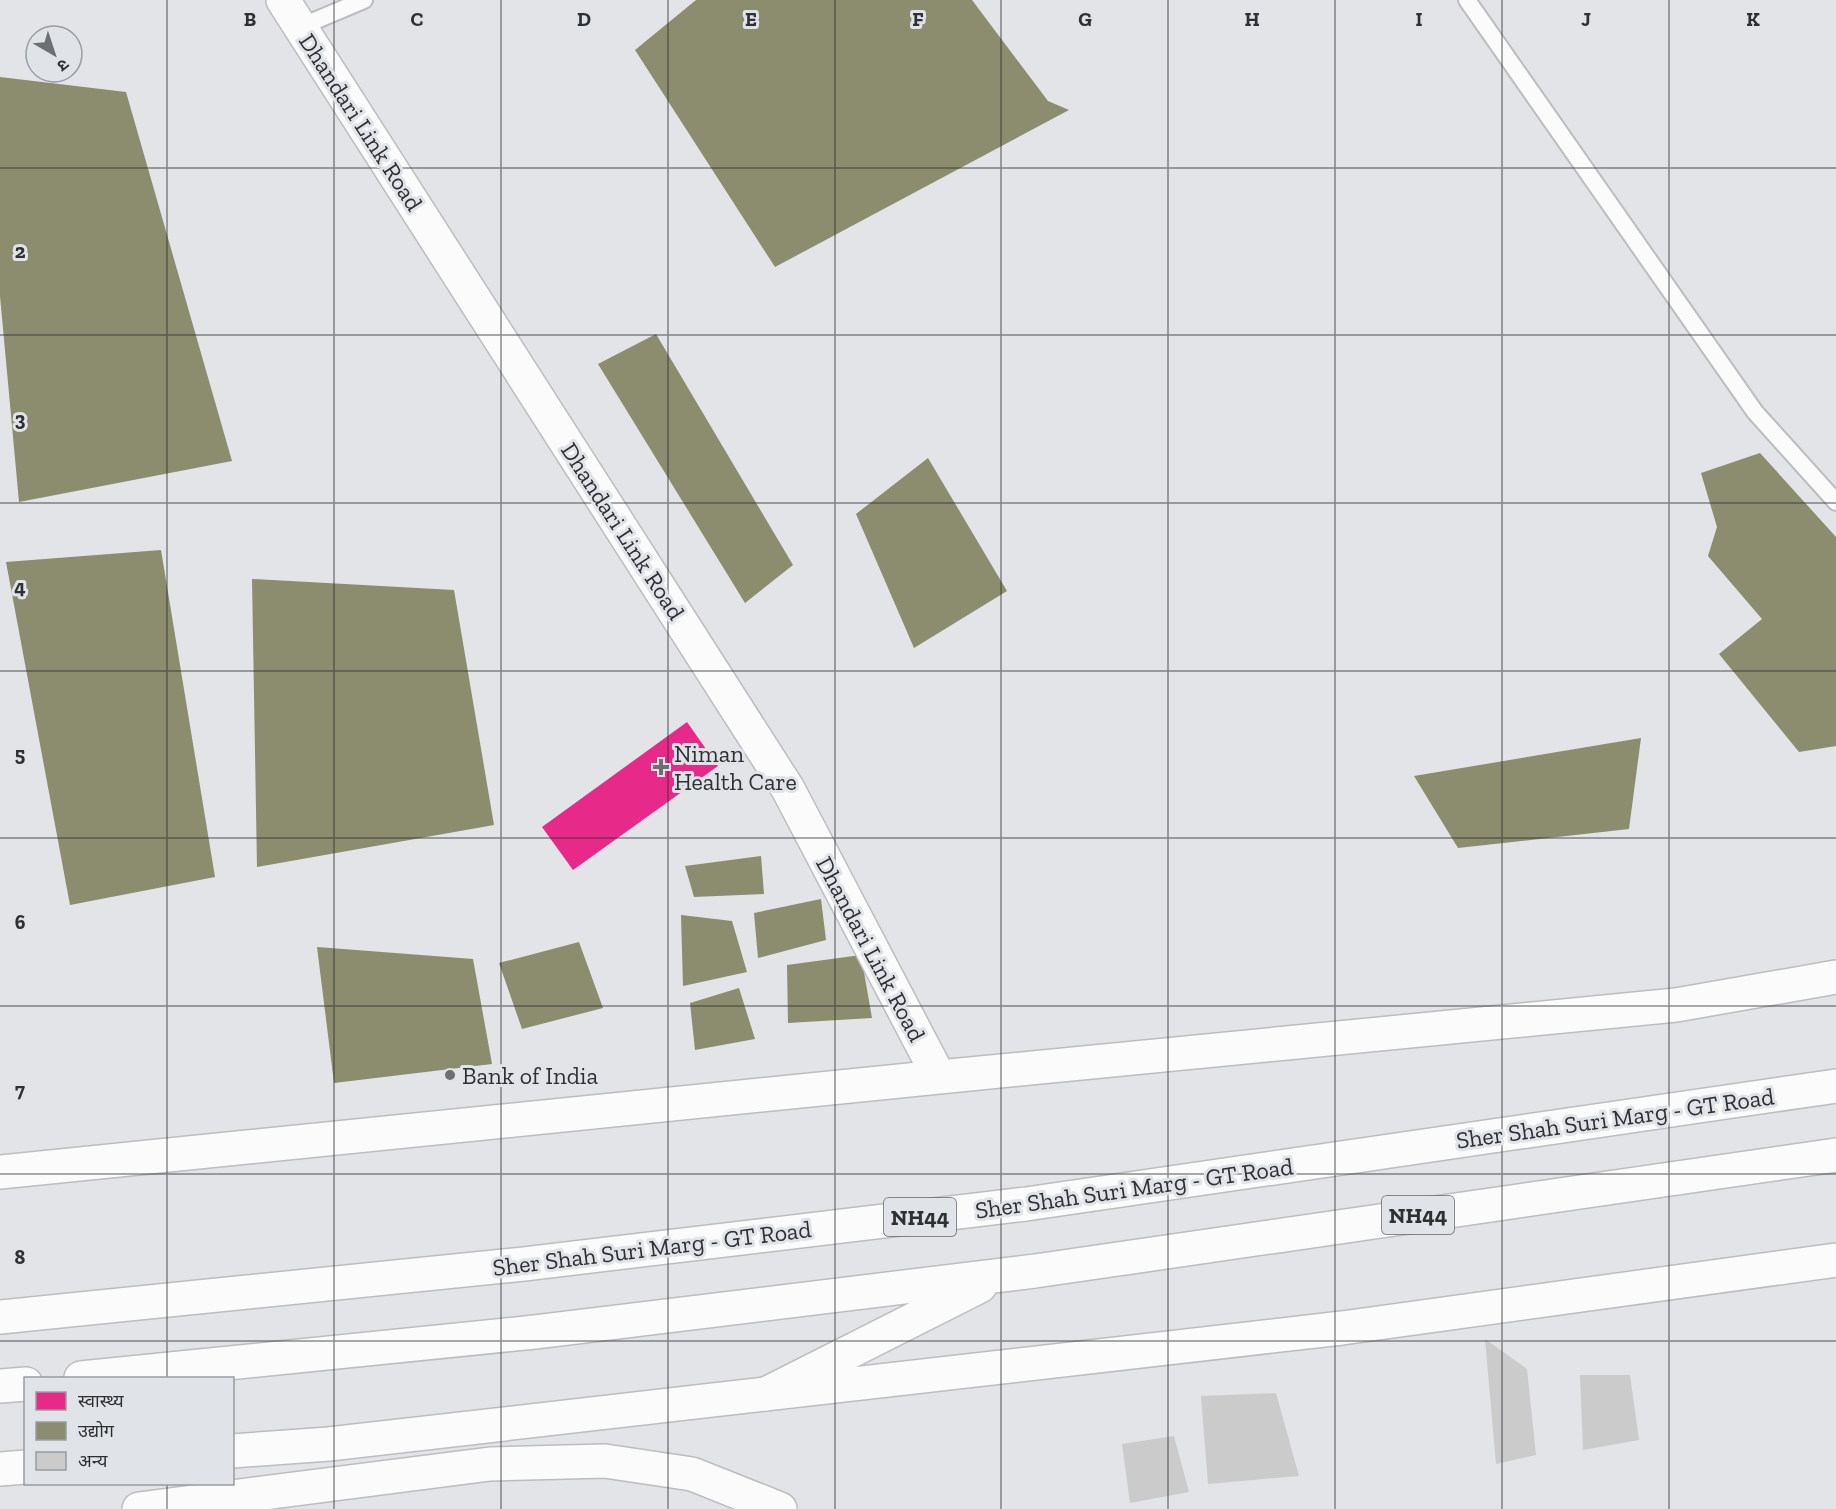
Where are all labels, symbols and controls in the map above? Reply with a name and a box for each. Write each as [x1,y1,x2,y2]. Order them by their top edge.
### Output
text: B [244,7,256,31]
text: C [411,7,424,31]
text: D [577,7,591,31]
text: E [745,7,757,31]
text: F [912,7,924,31]
text: G [1078,7,1092,31]
text: H [1244,7,1260,31]
text: I [1415,7,1423,31]
text: J [1581,7,1591,31]
text: K [1746,7,1760,31]
north arrow [24,24,84,84]
street label: Dhandari Link Road [293,28,429,216]
text: उ [53,55,73,76]
text: 2 [15,239,26,263]
text: 3 [15,407,26,431]
street label: Dhandari Link Road [555,437,691,625]
text: 4 [14,575,26,599]
place label: Niman Health Care [674,739,797,796]
text: 5 [15,742,25,766]
marker: Niman Health Care [652,758,670,776]
street label: Dhandari Link Road [810,851,932,1047]
text: 6 [15,910,26,934]
place label: Bank of India [462,1061,599,1090]
marker: Bank of India [443,1068,457,1082]
text: 7 [15,1078,25,1102]
street label: Sher Shah Suri Marg - GT Road [1454,1081,1776,1155]
street label: Sher Shah Suri Marg - GT Road [973,1151,1295,1225]
road number: NH44 [1382,1196,1454,1234]
road number: NH44 [884,1198,956,1236]
street label: Sher Shah Suri Marg - GT Road [491,1214,813,1282]
text: 8 [15,1245,26,1269]
legend [24,1377,234,1485]
text: स्वास्थ्य [78,1390,124,1412]
text: उद्योग [78,1420,115,1442]
text: अन्य [78,1450,108,1472]

